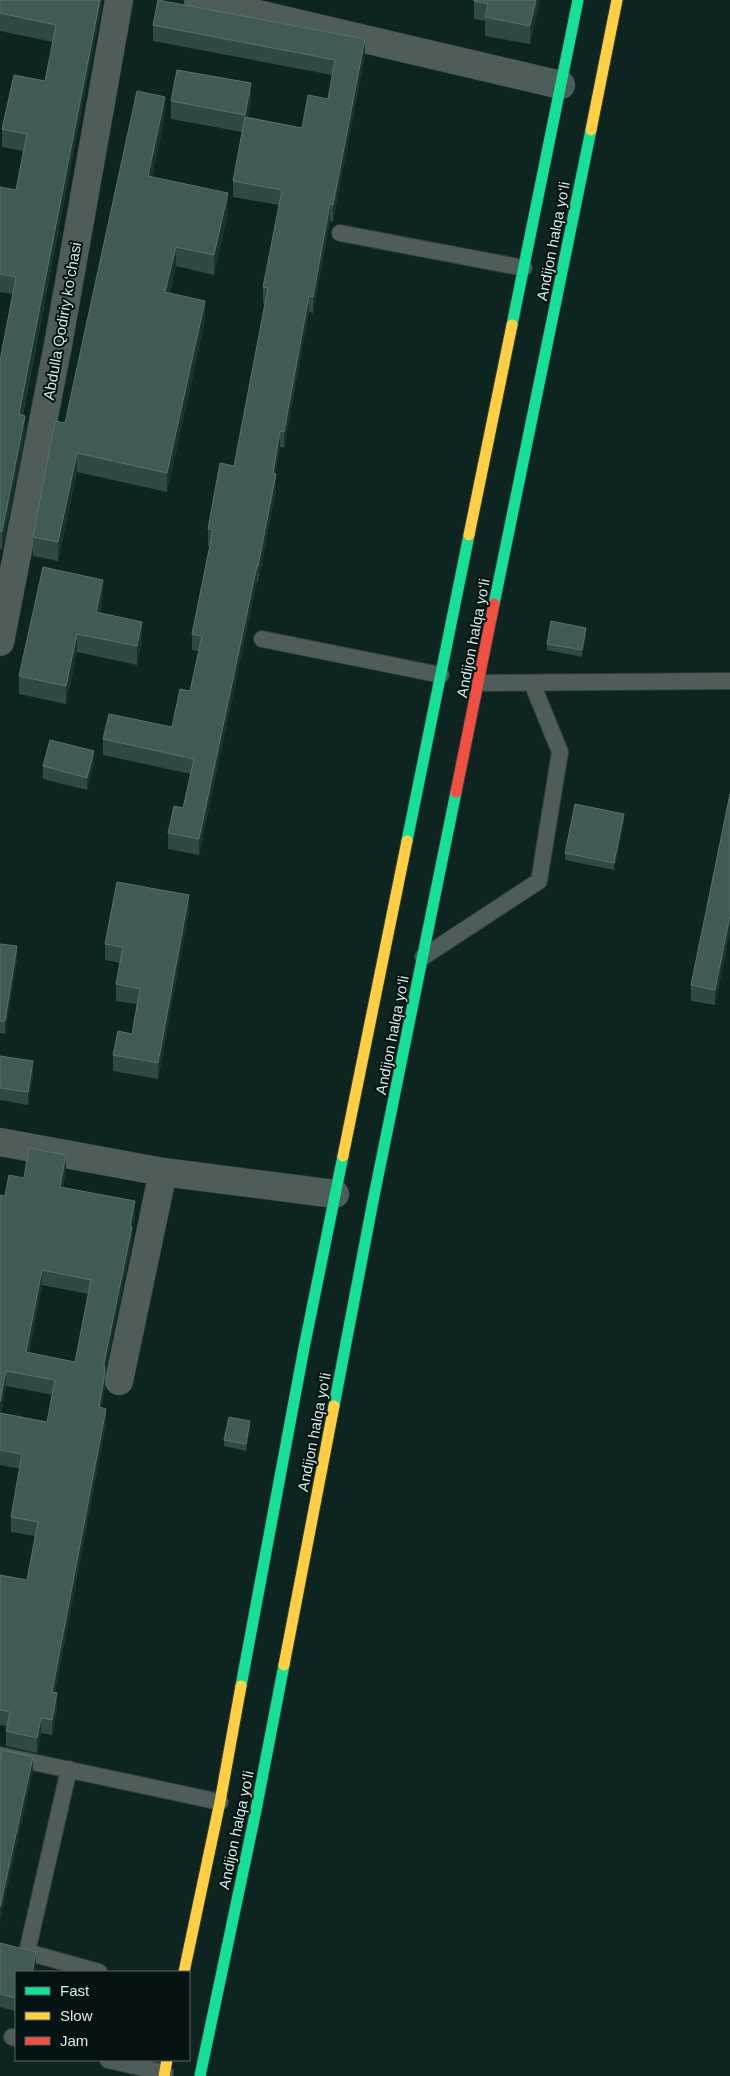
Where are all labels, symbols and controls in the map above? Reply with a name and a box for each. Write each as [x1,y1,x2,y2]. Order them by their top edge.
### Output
street label: Andijon halqa yo‘li [533,180,573,302]
street label: Abdulla Qodiriy koʻchasi [40,241,84,401]
street label: Andijon halqa yo‘li [453,577,493,699]
street label: Andijon halqa yo‘li [372,974,412,1096]
street label: Andijon halqa yo‘li [294,1371,334,1493]
street label: Andijon halqa yo‘li [215,1769,257,1891]
legend [15,1971,190,2061]
text: Fast [60,1982,90,1999]
text: Slow [60,2007,93,2024]
text: Jam [60,2032,88,2049]

